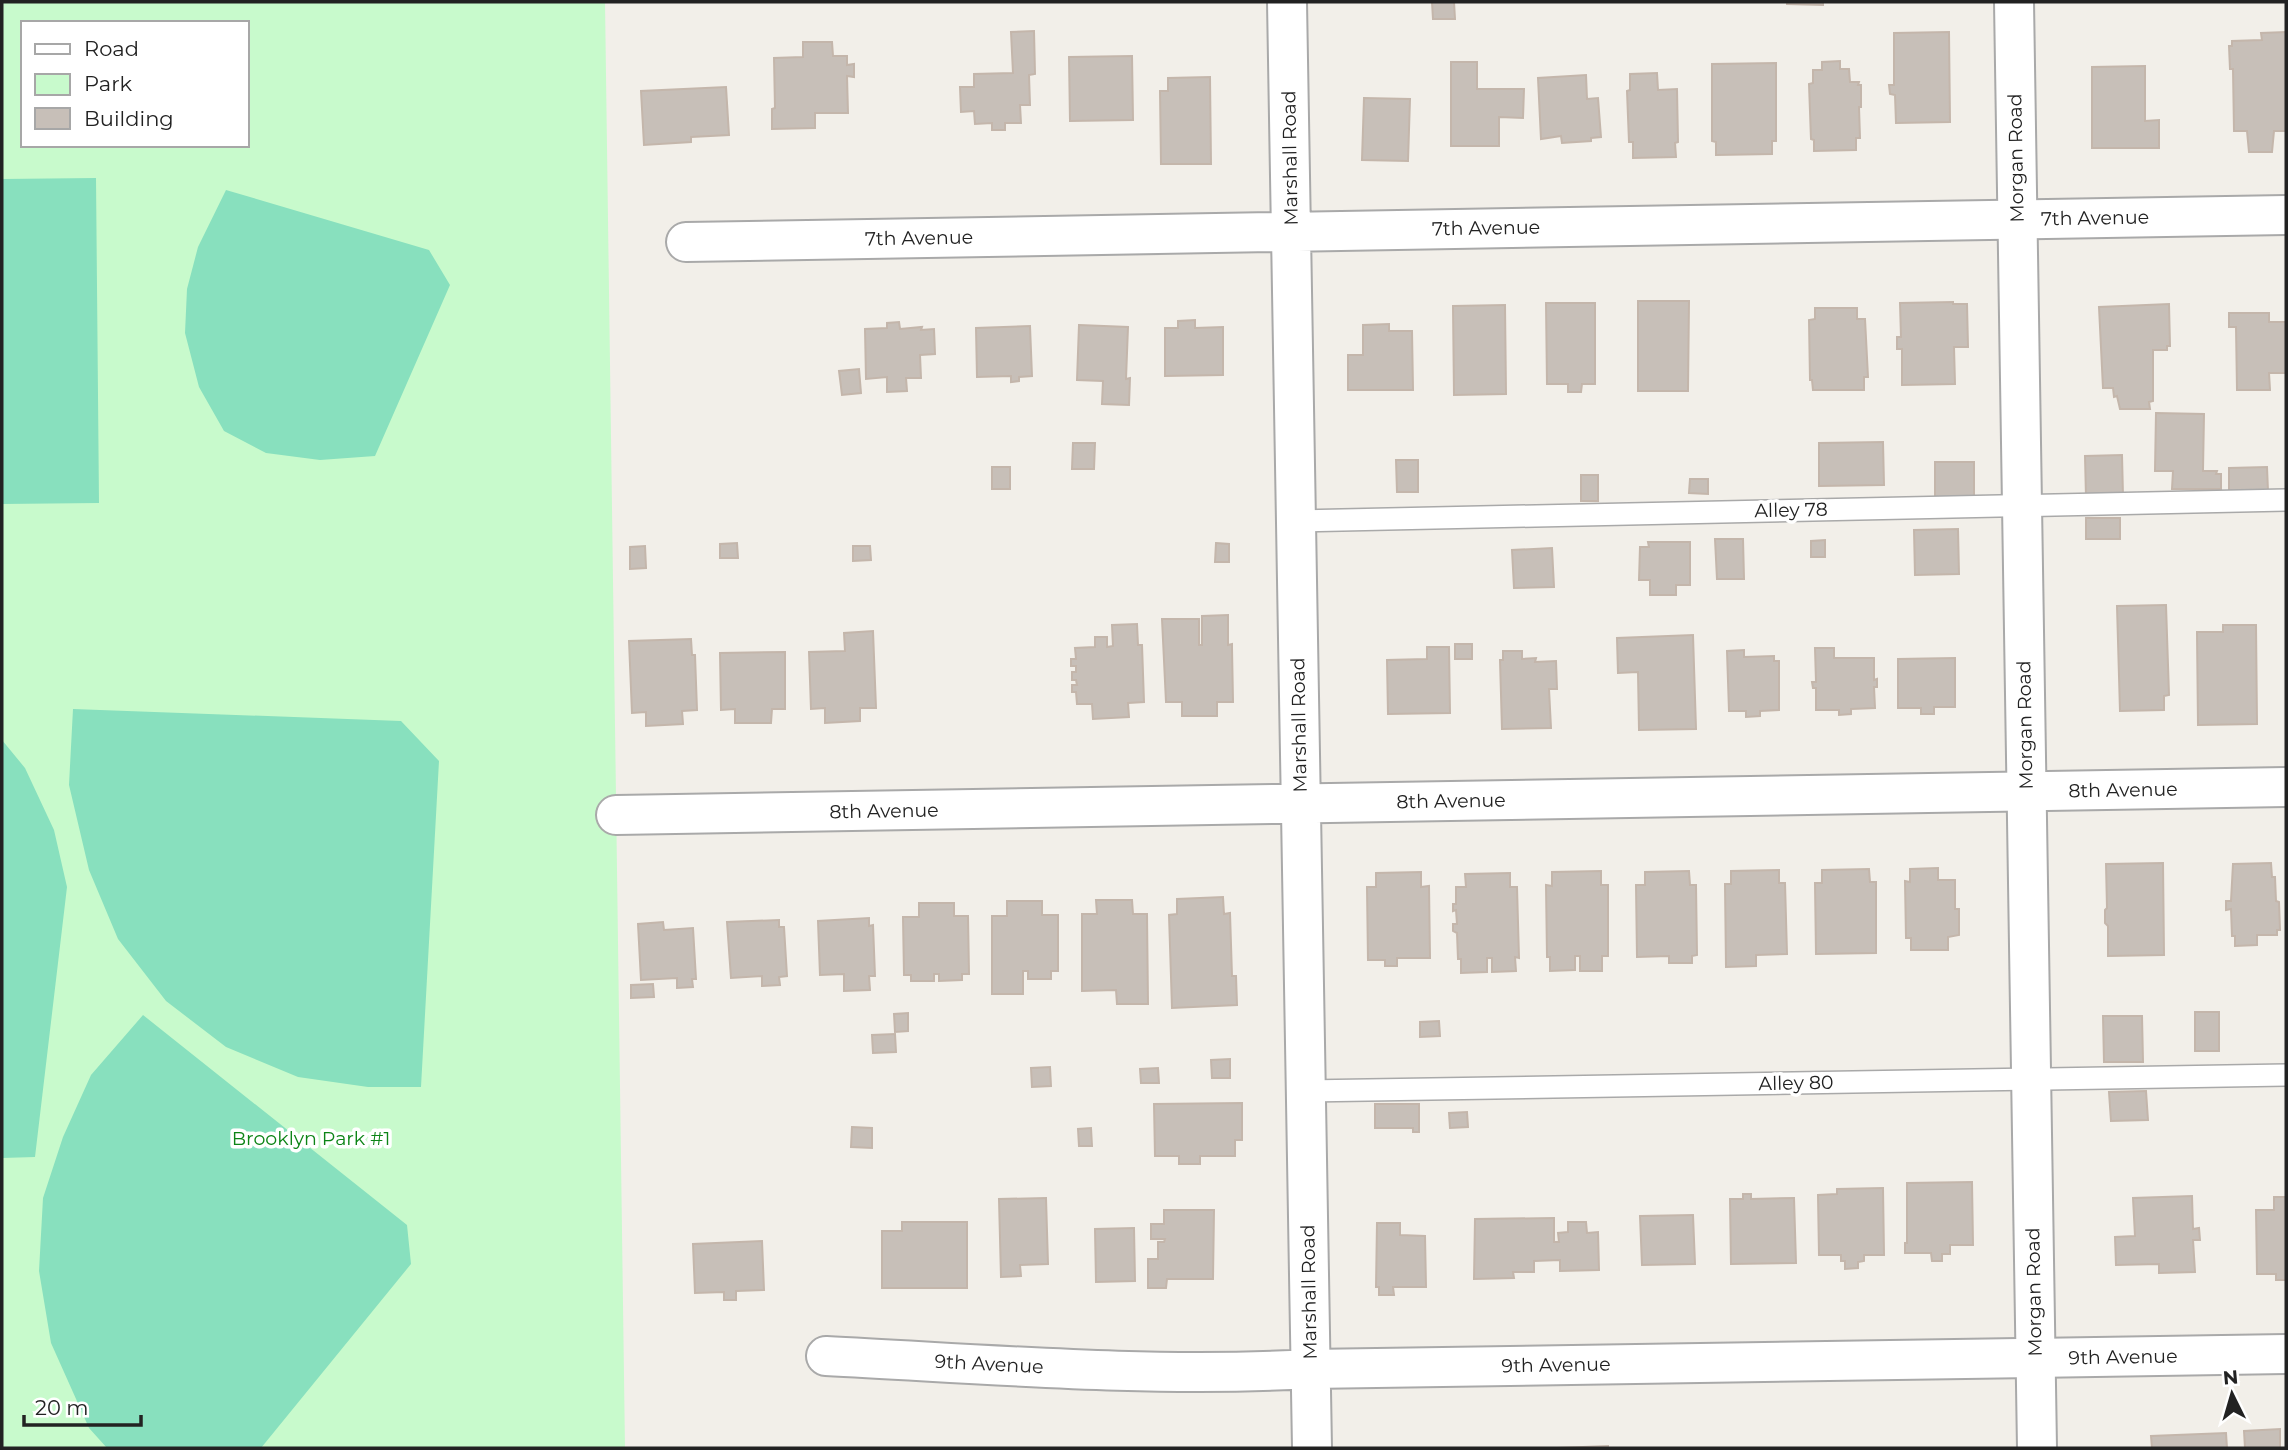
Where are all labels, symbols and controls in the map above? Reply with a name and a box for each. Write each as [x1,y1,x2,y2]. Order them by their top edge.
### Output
legend [21,21,248,147]
text: Road [84,36,139,61]
text: Park [84,71,132,96]
street label: Marshall Road [1277,90,1303,226]
street label: Morgan Road [2003,93,2029,223]
text: Building [84,106,174,131]
street label: 7th Avenue [2041,206,2149,230]
street label: 7th Avenue [1432,216,1540,240]
street label: 7th Avenue [865,226,973,250]
street label: Alley 78 [1754,498,1828,522]
street label: Marshall Road [1286,657,1312,793]
street label: Morgan Road [2012,660,2038,790]
street label: 8th Avenue [2068,778,2178,802]
street label: 8th Avenue [1396,789,1506,813]
street label: 8th Avenue [829,799,939,823]
street label: Alley 80 [1758,1071,1834,1095]
park label: Brooklyn Park #1 [232,1127,390,1150]
street label: Marshall Road [1296,1224,1322,1360]
street label: Morgan Road [2021,1227,2047,1357]
street label: 9th Avenue [2068,1345,2178,1369]
street label: 9th Avenue [934,1350,1044,1378]
street label: 9th Avenue [1501,1353,1611,1377]
north arrow [2197,1359,2267,1429]
text: N [2222,1365,2239,1390]
scale bar [24,1384,142,1428]
text: 20 m [35,1395,89,1420]

